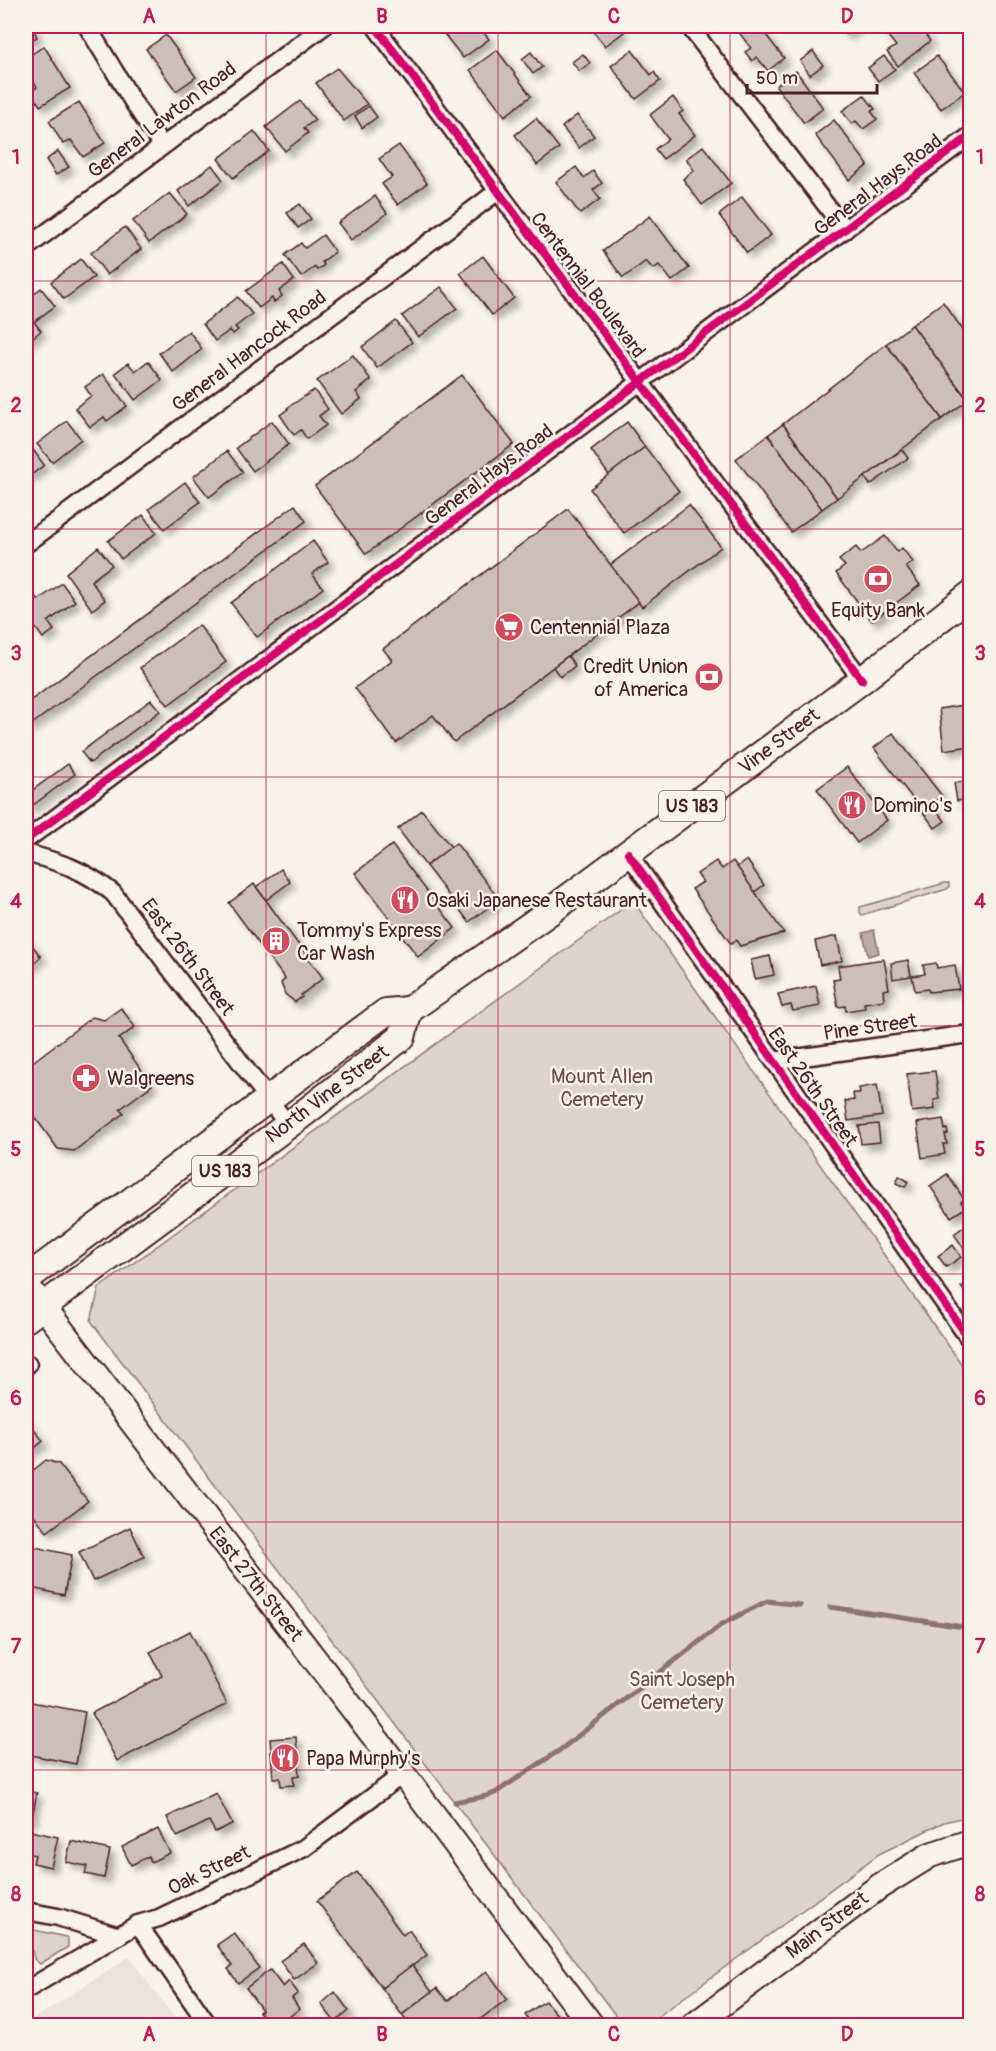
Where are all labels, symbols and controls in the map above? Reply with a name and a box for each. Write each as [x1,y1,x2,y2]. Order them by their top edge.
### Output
text: A [143,4,156,29]
text: B [376,4,388,29]
text: C [608,4,620,29]
text: D [841,4,854,29]
street label: General Lawton Road [83,56,241,184]
scale bar [747,57,878,95]
text: 50 m [756,67,798,90]
street label: General Hays Road [809,128,947,242]
text: 1 [12,145,20,170]
text: 1 [976,145,984,170]
street label: Centennial Boulevard [525,207,651,363]
street label: General Hancock Road [167,285,331,417]
text: 2 [10,393,22,418]
text: 2 [974,393,986,418]
street label: General Hays Road [420,418,558,532]
bank icon: Equity Bank [862,563,894,595]
place label: Equity Bank [831,598,926,623]
supermarket icon: Centennial Plaza [493,611,525,643]
place label: Centennial Plaza [530,615,670,640]
text: 3 [10,641,22,666]
text: 3 [974,641,986,666]
place label: Credit Union of America [583,654,688,702]
bank icon: Credit Union of America [693,661,725,693]
street label: Vine Street [733,702,825,780]
restaurant icon: Domino's [836,789,868,821]
road number: US 183 [659,791,725,821]
place label: Domino's [873,793,952,818]
restaurant icon: Osaki Japanese Restaurant [389,884,421,916]
place label: Osaki Japanese Restaurant [426,888,648,913]
text: 4 [10,889,22,914]
text: 4 [974,889,986,914]
street label: East 26th Street [136,894,241,1021]
place label: Tommy's Express Car Wash [297,918,442,966]
building icon: Tommy's Express Car Wash [260,925,292,957]
street label: Pine Street [822,1008,919,1046]
street label: East 26th Street [763,1023,864,1152]
street label: North Vine Street [260,1039,394,1149]
pharmacy icon: Walgreens [70,1062,102,1094]
park label: Mount Allen Cemetery [551,1064,653,1112]
place label: Walgreens [107,1066,194,1091]
text: 5 [11,1137,22,1162]
text: 5 [975,1137,986,1162]
road number: US 183 [192,1156,258,1186]
text: 6 [10,1386,22,1411]
text: 6 [974,1386,986,1411]
street label: East 27th Street [203,1522,309,1647]
text: 7 [11,1634,22,1659]
text: 7 [975,1634,986,1659]
park label: Saint Joseph Cemetery [629,1667,735,1715]
restaurant icon: Papa Murphy's [269,1742,301,1774]
place label: Papa Murphy's [306,1746,420,1771]
street label: Oak Street [164,1839,255,1901]
text: 8 [11,1882,21,1907]
text: 8 [975,1882,985,1907]
street label: Main Street [781,1885,874,1964]
text: A [143,2022,156,2047]
text: B [376,2022,388,2047]
text: C [608,2022,620,2047]
text: D [841,2022,854,2047]

